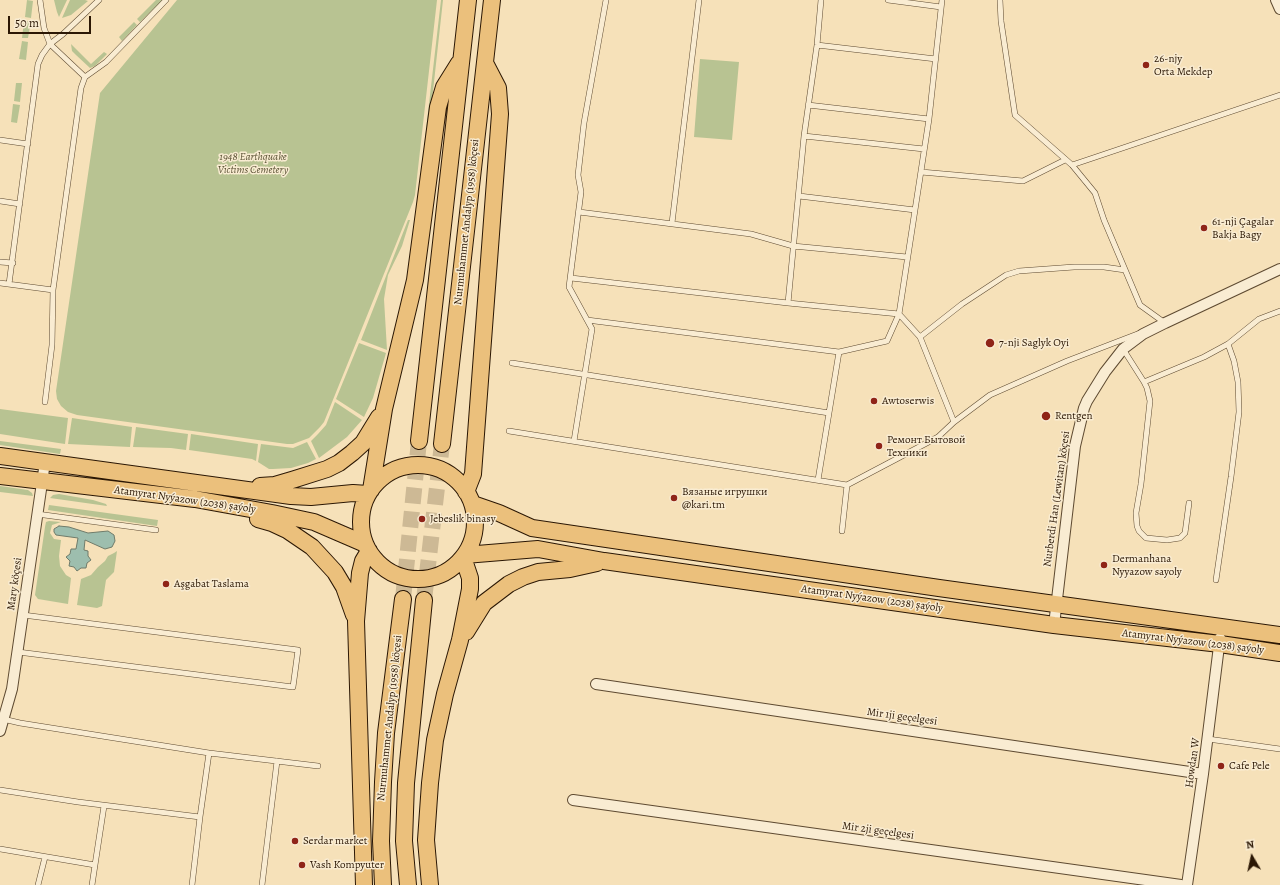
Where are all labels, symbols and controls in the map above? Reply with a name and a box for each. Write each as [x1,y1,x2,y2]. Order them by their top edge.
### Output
scale bar [10,8,93,34]
text: 50 m [15,15,39,31]
place label: 26-njy Orta Mekdep [1154,52,1213,78]
marker: 26-njy Orta Mekdep [1141,60,1151,70]
street label: Nurmuhammet Andalyp (1958) köçesi [452,138,482,306]
park label: 1948 Earthquake Victims Cemetery [218,150,288,176]
place label: 61-nji Çagalar Bakja Bagy [1212,215,1274,241]
marker: 61-nji Çagalar Bakja Bagy [1199,223,1209,233]
place label: 7-nji Saglyk Oyi [999,336,1069,350]
marker: 7-nji Saglyk Oyi [984,337,996,349]
place label: Awtoserwis [882,394,934,408]
marker: Awtoserwis [869,396,879,406]
place label: Rentgen [1055,409,1092,423]
marker: Rentgen [1040,410,1052,422]
street label: Nurberdi Han (Lewitan) köçesi [1041,430,1073,568]
place label: Ремонт Бытовой Техники [887,433,966,459]
marker: Ремонт Бытовой Техники [874,441,884,451]
street label: Atamyrat Nyýazow (2038) şaýoly [113,484,257,516]
place label: Вязаные игрушки @kari.tm [682,485,767,511]
marker: Вязаные игрушки @kari.tm [669,493,679,503]
place label: Jebeslik binasy [430,512,496,526]
marker: Jebeslik binasy [417,514,427,524]
place label: Dermanhana Nyyazow sayoly [1112,552,1182,578]
street label: Mary köçesi [5,557,25,611]
marker: Dermanhana Nyyazow sayoly [1099,560,1109,570]
place label: Aşgabat Taslama [174,577,249,591]
marker: Aşgabat Taslama [161,579,171,589]
street label: Atamyrat Nyýazow (2038) şaýoly [800,583,944,615]
street label: Atamyrat Nyýazow (2038) şaýoly [1121,627,1265,657]
street label: Nurmuhammet Andalyp (1958) köçesi [375,634,405,802]
street label: Mir 1ji geçelgesi [866,706,938,728]
street label: Howdan W [1183,737,1203,789]
place label: Cafe Pele [1229,759,1270,773]
marker: Cafe Pele [1216,761,1226,771]
street label: Mir 2ji geçelgesi [841,819,915,843]
place label: Serdar market [303,834,367,848]
marker: Serdar market [290,836,300,846]
north arrow [1232,837,1272,877]
text: N [1245,837,1255,853]
place label: Vash Kompyuter [310,858,384,872]
marker: Vash Kompyuter [297,860,307,870]

